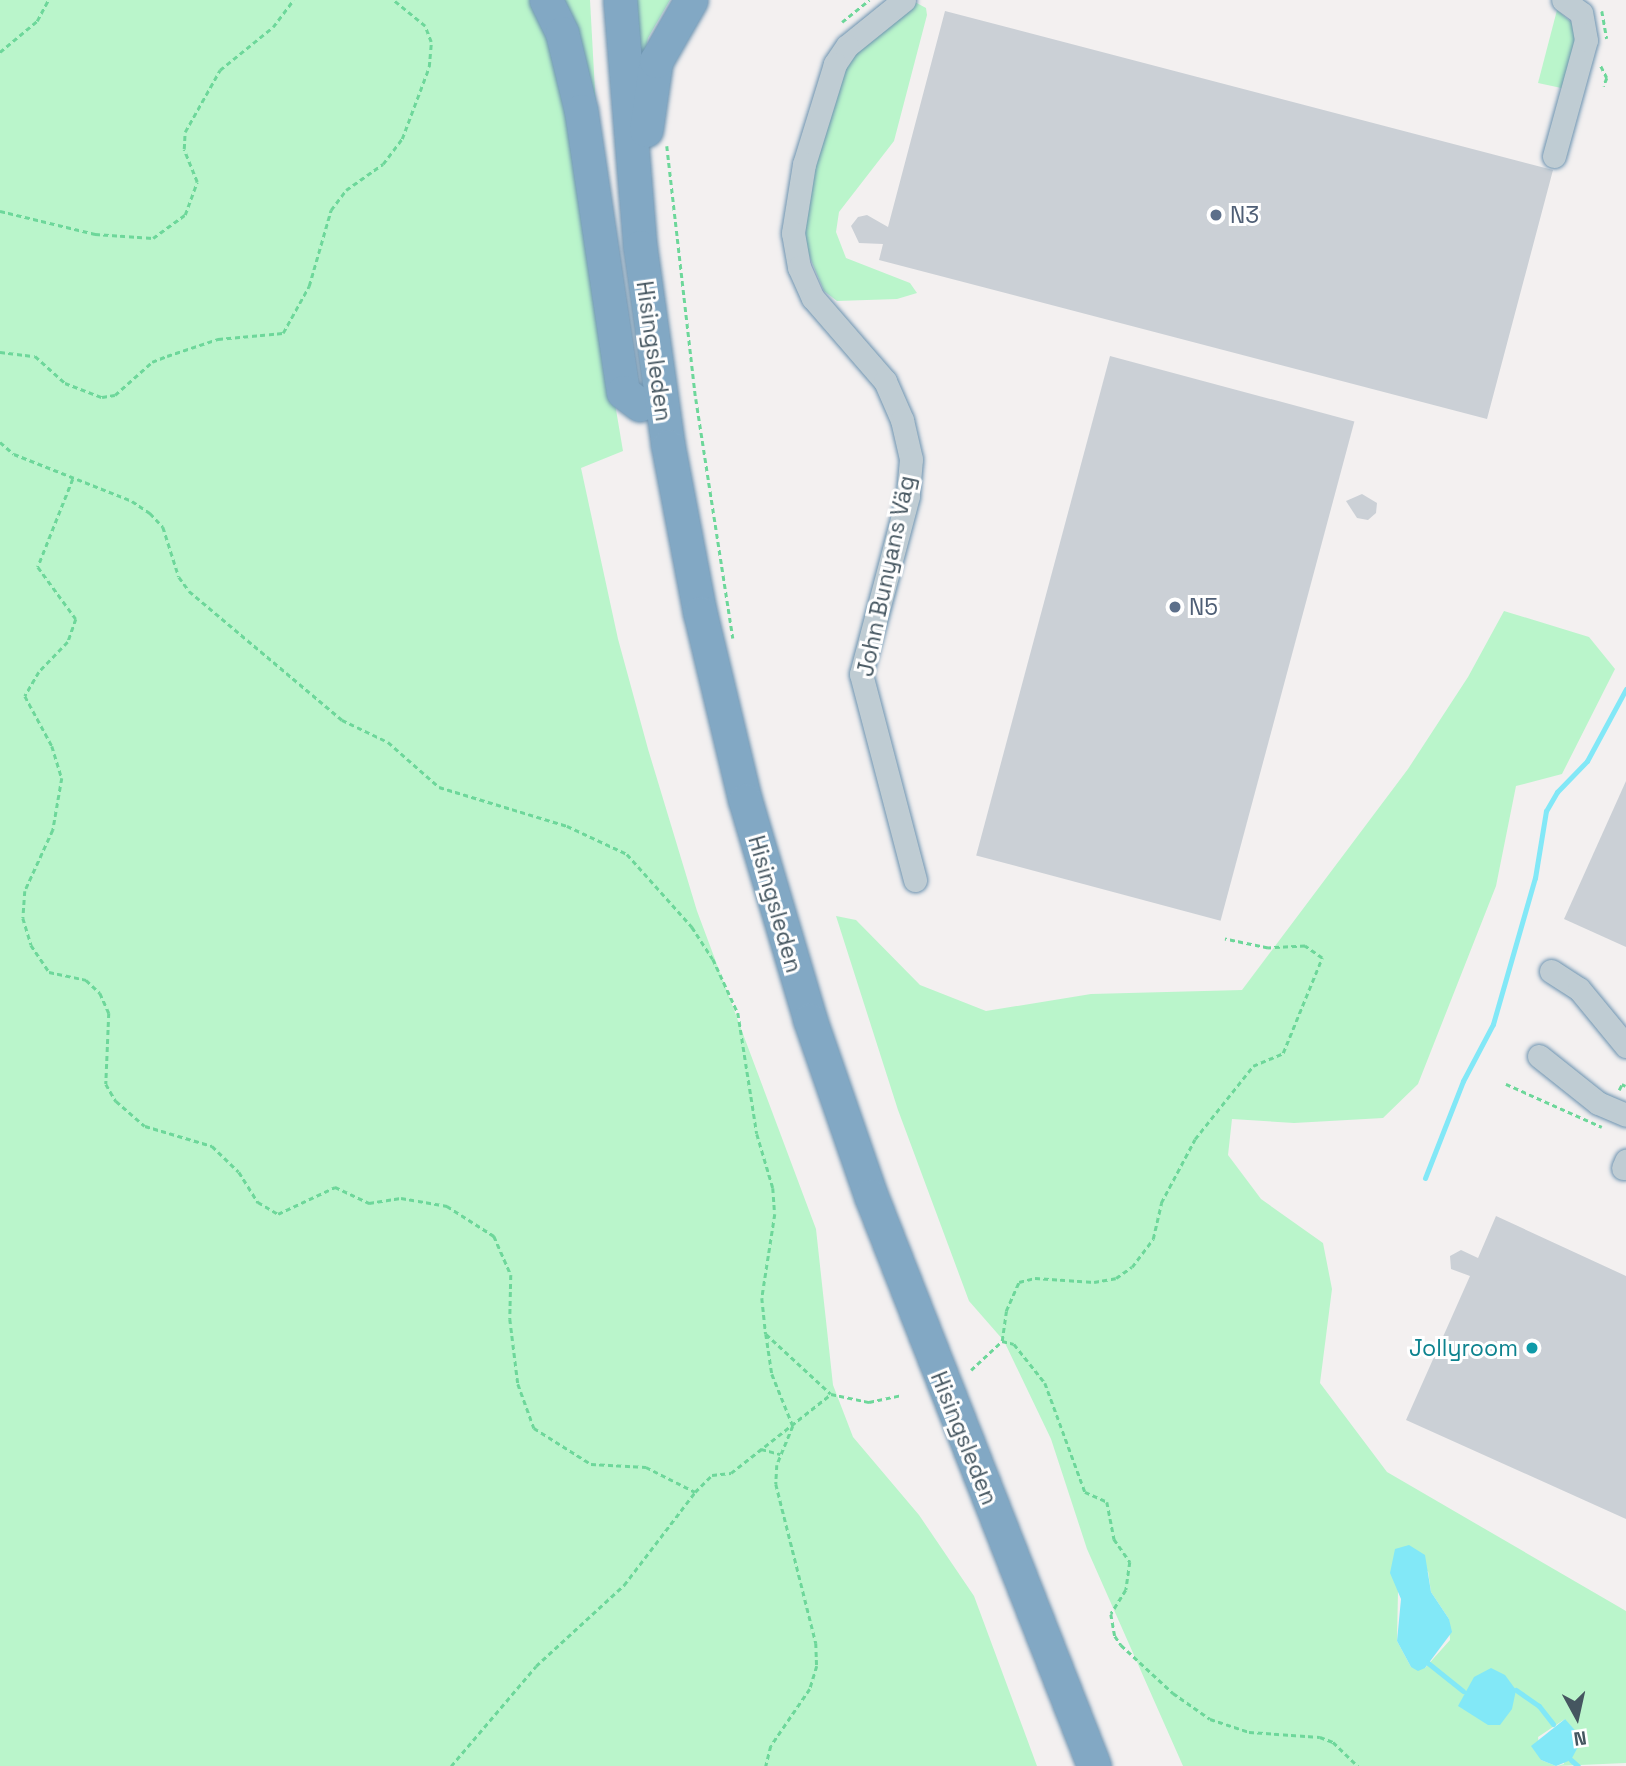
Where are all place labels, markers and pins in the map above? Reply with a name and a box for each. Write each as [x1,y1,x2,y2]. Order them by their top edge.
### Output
place label: N3 [1230,201,1259,229]
marker: N3 [1208,207,1224,223]
place label: N5 [1189,593,1218,621]
marker: N5 [1167,599,1183,615]
place label: Jollyroom [1409,1334,1518,1362]
marker: Jollyroom [1524,1340,1540,1356]

